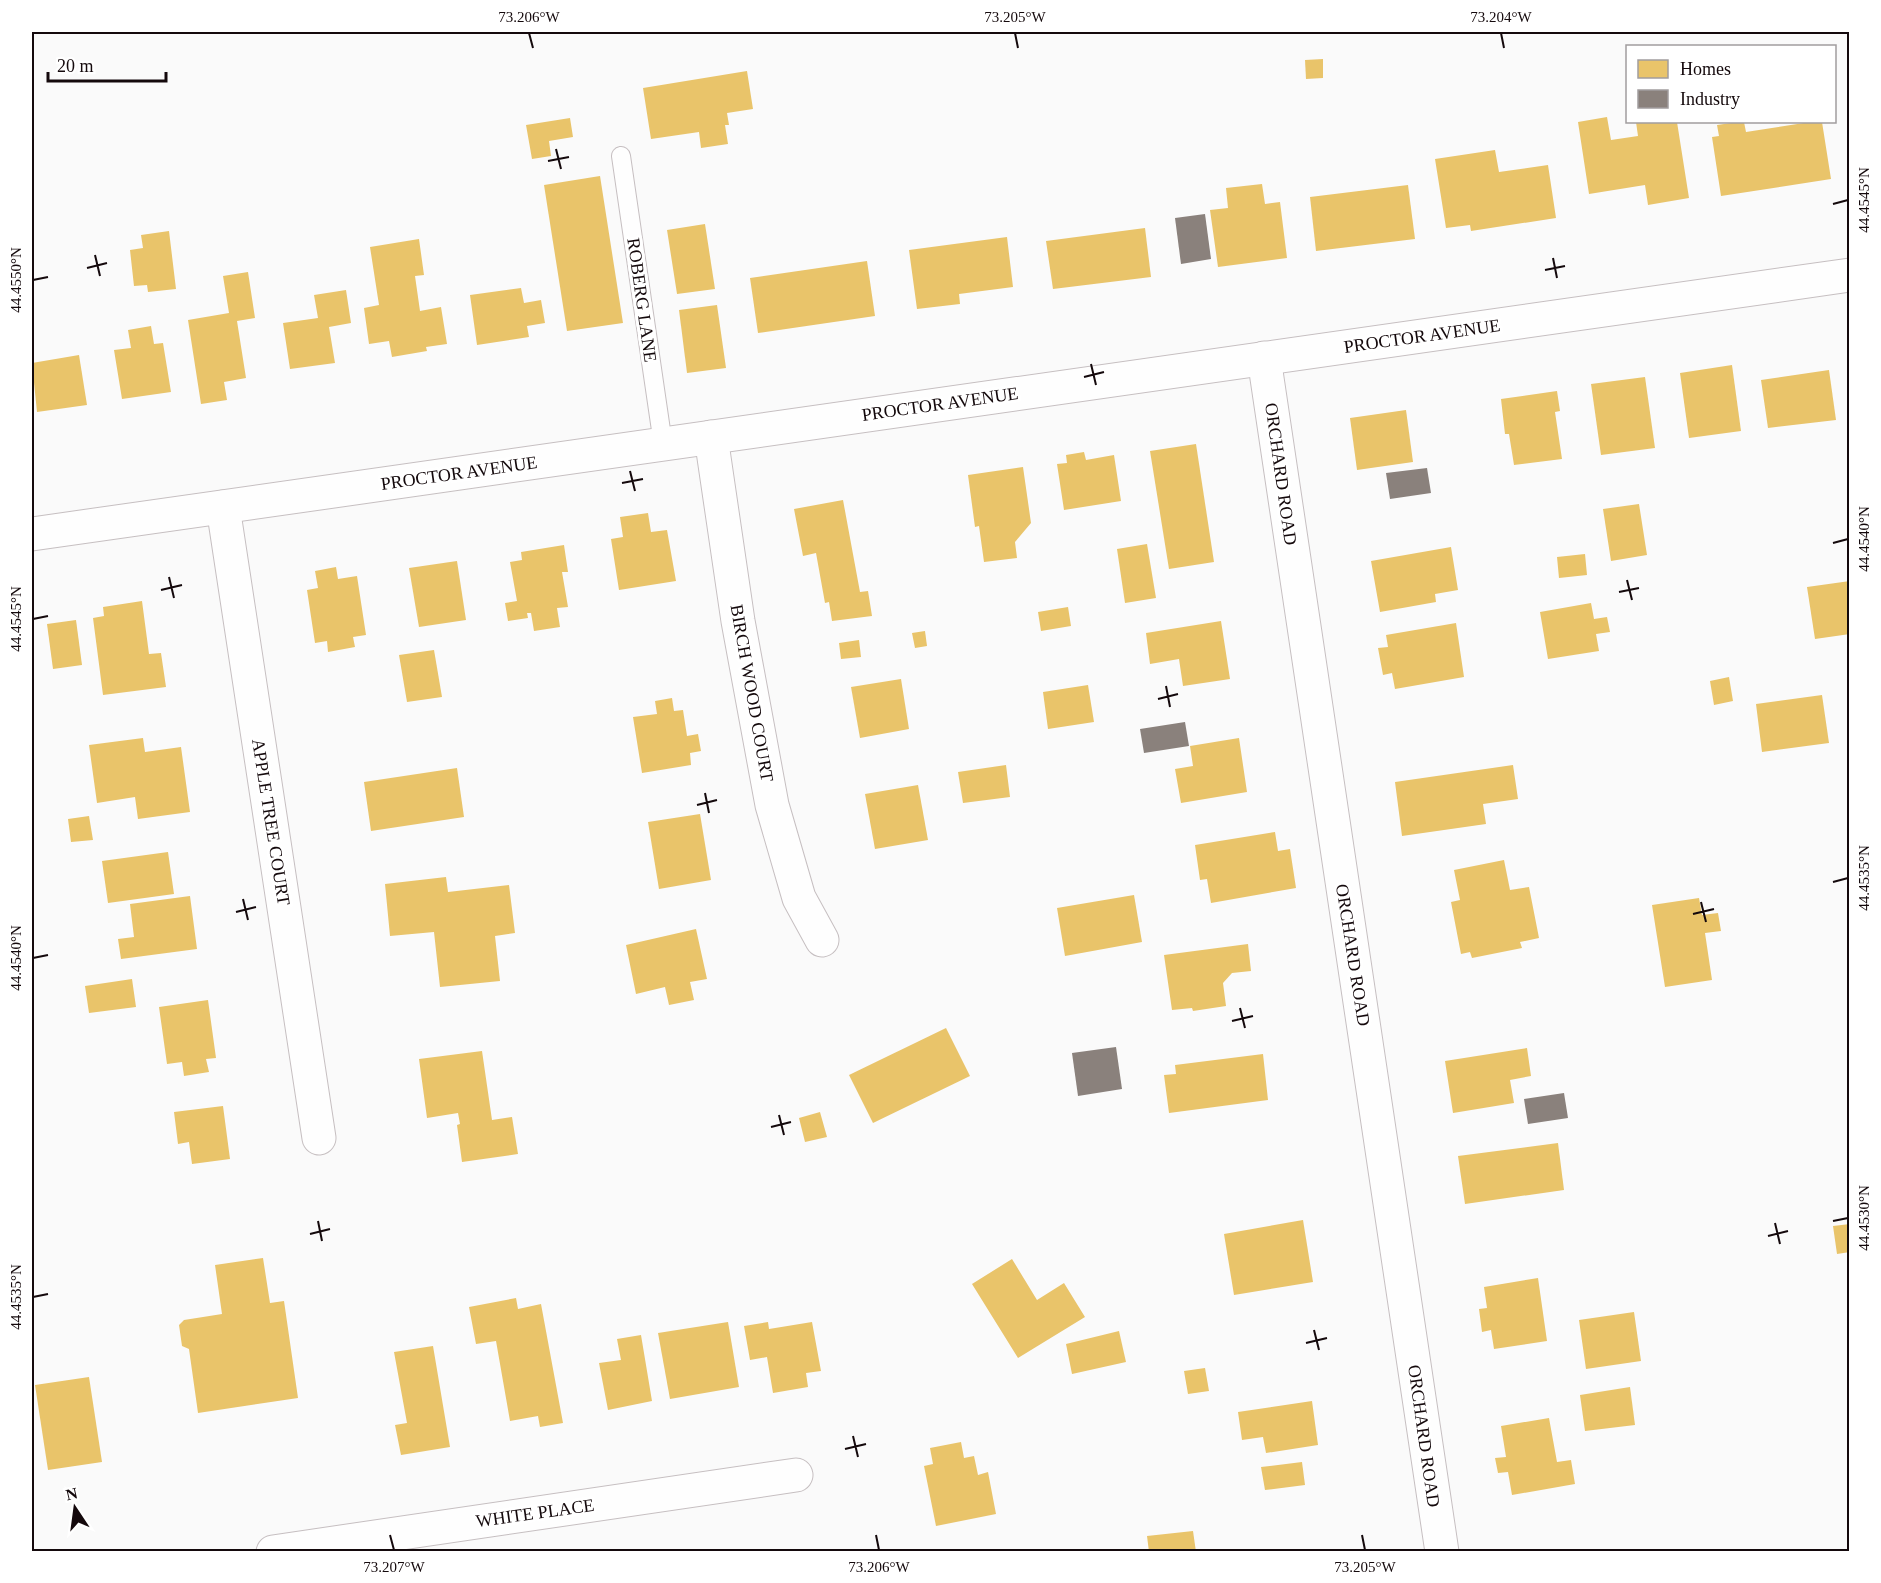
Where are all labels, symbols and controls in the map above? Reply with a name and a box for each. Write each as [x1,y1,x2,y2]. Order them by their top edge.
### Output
text: 73.206°W [498,9,561,25]
text: 73.205°W [984,9,1047,25]
text: 73.204°W [1470,9,1533,25]
scale bar [48,45,166,83]
legend [1626,45,1836,123]
text: 20 m [57,56,94,76]
text: Homes [1680,59,1731,79]
text: Industry [1680,89,1740,109]
text: 44.4545°N [1856,167,1872,233]
street label: ROBERG LANE [623,236,661,364]
text: 44.4550°N [8,247,24,313]
street label: PROCTOR AVENUE [1342,315,1502,357]
street label: PROCTOR AVENUE [860,383,1020,425]
street label: ORCHARD ROAD [1261,402,1301,546]
street label: PROCTOR AVENUE [379,452,539,494]
text: 44.4540°N [1856,506,1872,572]
text: 44.4545°N [8,586,24,652]
street label: BIRCH WOOD COURT [727,603,777,783]
street label: APPLE TREE COURT [248,737,294,907]
text: 44.4535°N [1856,845,1872,911]
street label: ORCHARD ROAD [1332,883,1374,1027]
text: 44.4540°N [8,925,24,991]
text: 44.4530°N [1856,1185,1872,1251]
text: 44.4535°N [8,1264,24,1330]
street label: ORCHARD ROAD [1404,1364,1444,1508]
north arrow [45,1478,105,1538]
text: N [64,1484,80,1503]
street label: WHITE PLACE [474,1495,596,1531]
text: 73.207°W [363,1559,426,1575]
text: 73.206°W [848,1559,911,1575]
text: 73.205°W [1334,1559,1397,1575]

